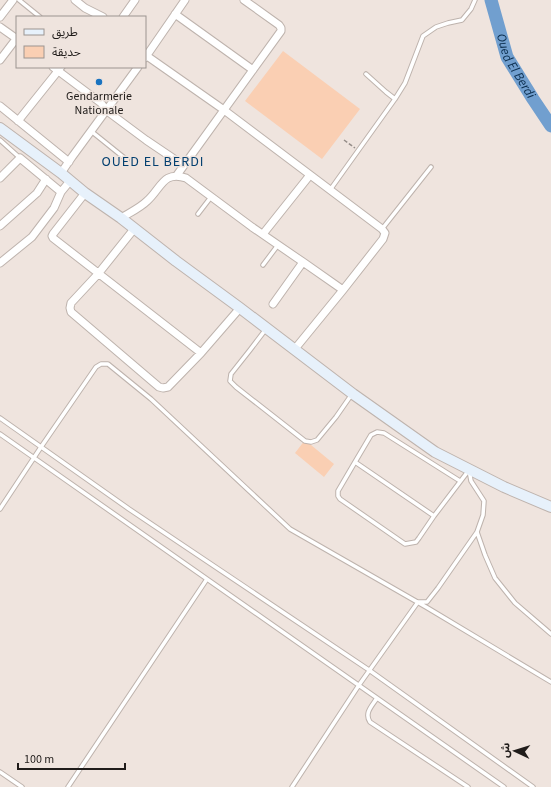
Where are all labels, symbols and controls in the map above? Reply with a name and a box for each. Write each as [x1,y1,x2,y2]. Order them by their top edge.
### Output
legend [16,16,146,68]
text: طريق [52,24,78,41]
water label: Oued El Berdi [492,32,540,103]
text: حديقة [52,44,81,61]
marker: Gendarmerie Nationale [94,77,104,87]
place label: Gendarmerie Nationale [66,88,132,119]
district label: OUED EL BERDI [102,152,204,172]
north arrow [495,731,535,771]
text: ش [498,742,514,758]
scale bar [18,745,125,771]
text: 100 m [24,751,54,768]

